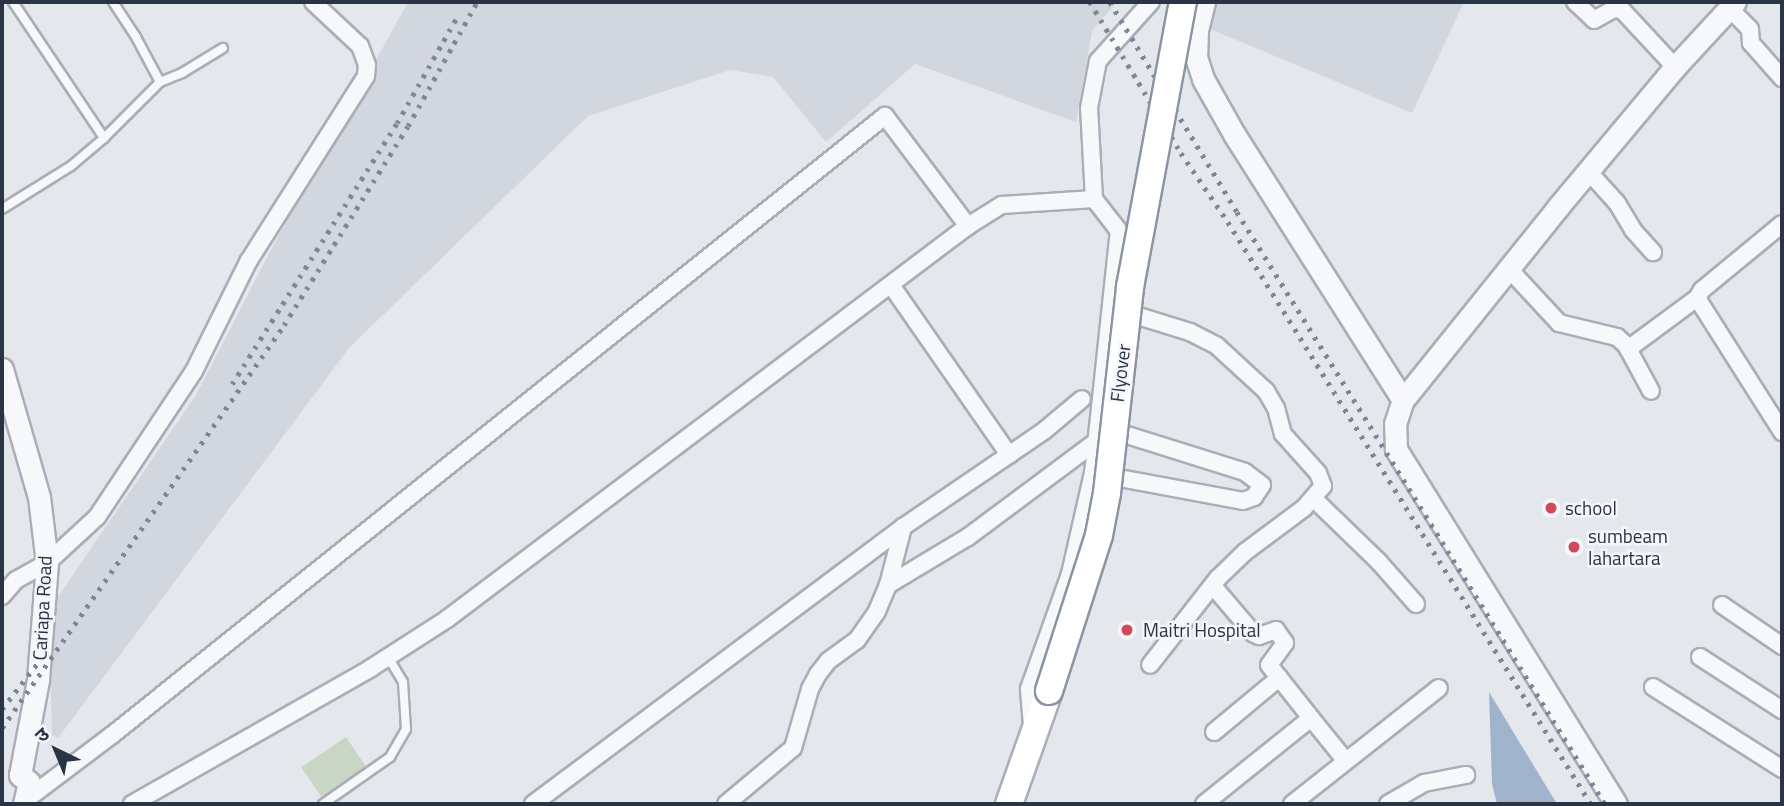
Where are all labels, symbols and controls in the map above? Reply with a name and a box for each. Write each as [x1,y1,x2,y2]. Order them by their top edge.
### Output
street label: Flyover [1105,343,1135,403]
place label: school [1565,497,1617,519]
marker: school [1543,500,1559,516]
place label: sumbeam lahartara [1588,525,1668,569]
marker: sumbeam lahartara [1566,539,1582,555]
street label: Cariapa Road [28,555,56,661]
place label: Maitri Hospital [1143,619,1261,641]
marker: Maitri Hospital [1117,620,1137,640]
north arrow [21,715,91,785]
text: उ [27,720,55,749]

